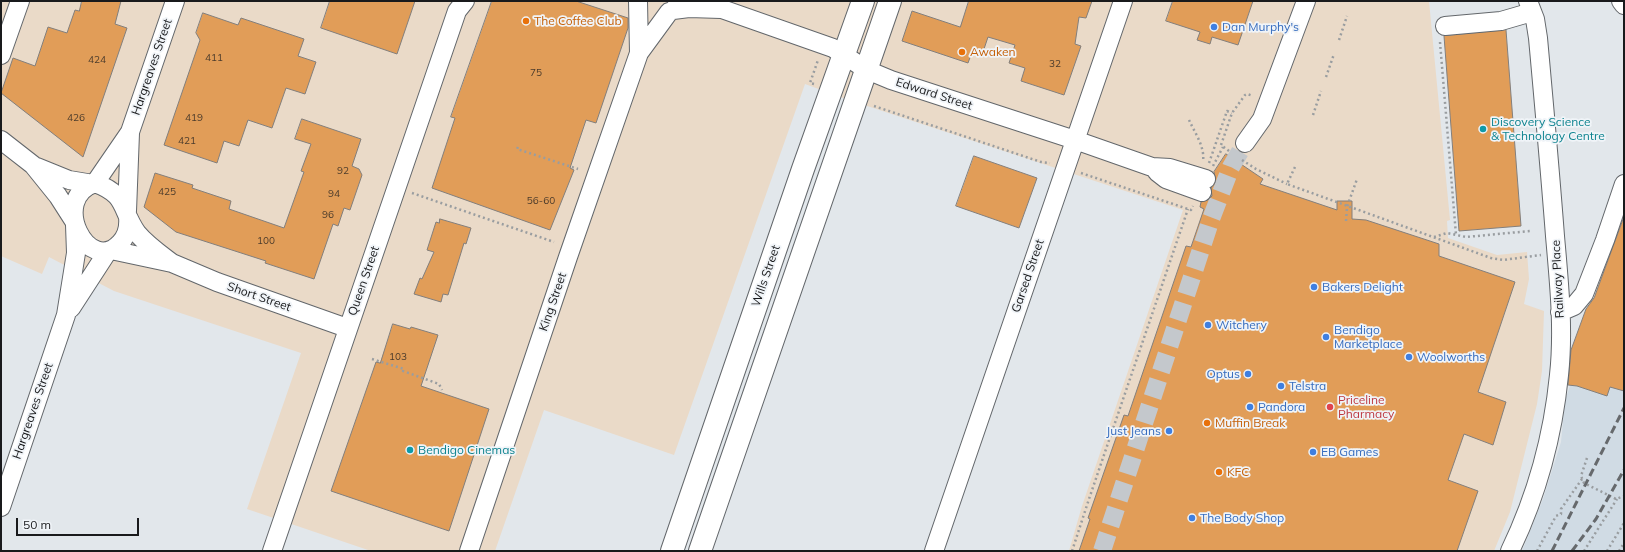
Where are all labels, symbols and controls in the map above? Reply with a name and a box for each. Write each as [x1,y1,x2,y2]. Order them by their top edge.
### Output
place label: The Coffee Club [534,14,622,28]
marker: The Coffee Club [521,16,531,26]
street label: Hargreaves Street [129,17,175,117]
place label: Dan Murphy's [1222,20,1299,34]
marker: Dan Murphy's [1209,22,1219,32]
place label: Awaken [970,45,1016,59]
marker: Awaken [957,47,967,57]
house number: 411 [205,52,223,64]
house number: 424 [88,54,106,66]
house number: 32 [1049,58,1061,70]
house number: 75 [530,67,542,79]
street label: Edward Street [894,75,974,113]
house number: 426 [67,112,85,124]
house number: 419 [185,112,203,124]
place label: Discovery Science & Technology Centre [1491,115,1605,143]
marker: Discovery Science & Technology Centre [1478,124,1488,134]
house number: 421 [178,135,196,147]
house number: 92 [337,165,349,177]
house number: 425 [158,186,176,198]
house number: 94 [328,188,340,200]
house number: 56-60 [527,195,555,207]
house number: 96 [322,209,334,221]
house number: 100 [257,235,275,247]
street label: Garsed Street [1009,238,1047,314]
street label: Railway Place [1549,239,1567,319]
street label: Wills Street [749,243,783,309]
street label: Queen Street [345,244,383,318]
street label: King Street [536,271,570,333]
street label: Short Street [225,279,293,315]
place label: Bakers Delight [1322,280,1403,294]
marker: Bakers Delight [1309,282,1319,292]
place label: Witchery [1216,318,1267,332]
marker: Witchery [1203,320,1213,330]
place label: Bendigo Marketplace [1334,323,1402,351]
marker: Bendigo Marketplace [1321,332,1331,342]
place label: Woolworths [1417,350,1485,364]
house number: 103 [389,351,407,363]
marker: Woolworths [1404,352,1414,362]
street label: Hargreaves Street [10,361,56,461]
place label: Optus [1207,367,1240,381]
marker: Optus [1243,369,1253,379]
place label: Telstra [1289,379,1326,393]
marker: Telstra [1276,381,1286,391]
place label: Priceline Pharmacy [1338,393,1394,421]
place label: Pandora [1258,400,1305,414]
marker: Pandora [1245,402,1255,412]
marker: Priceline Pharmacy [1325,402,1335,412]
place label: Muffin Break [1215,416,1285,430]
marker: Muffin Break [1202,418,1212,428]
place label: Just Jeans [1106,424,1161,438]
marker: Just Jeans [1164,426,1174,436]
place label: Bendigo Cinemas [418,443,515,457]
marker: Bendigo Cinemas [405,445,415,455]
place label: EB Games [1321,445,1378,459]
marker: EB Games [1308,447,1318,457]
place label: KFC [1227,465,1249,479]
marker: KFC [1214,467,1224,477]
scale bar [18,510,141,536]
place label: The Body Shop [1200,511,1284,525]
marker: The Body Shop [1187,513,1197,523]
text: 50 m [23,517,51,532]

